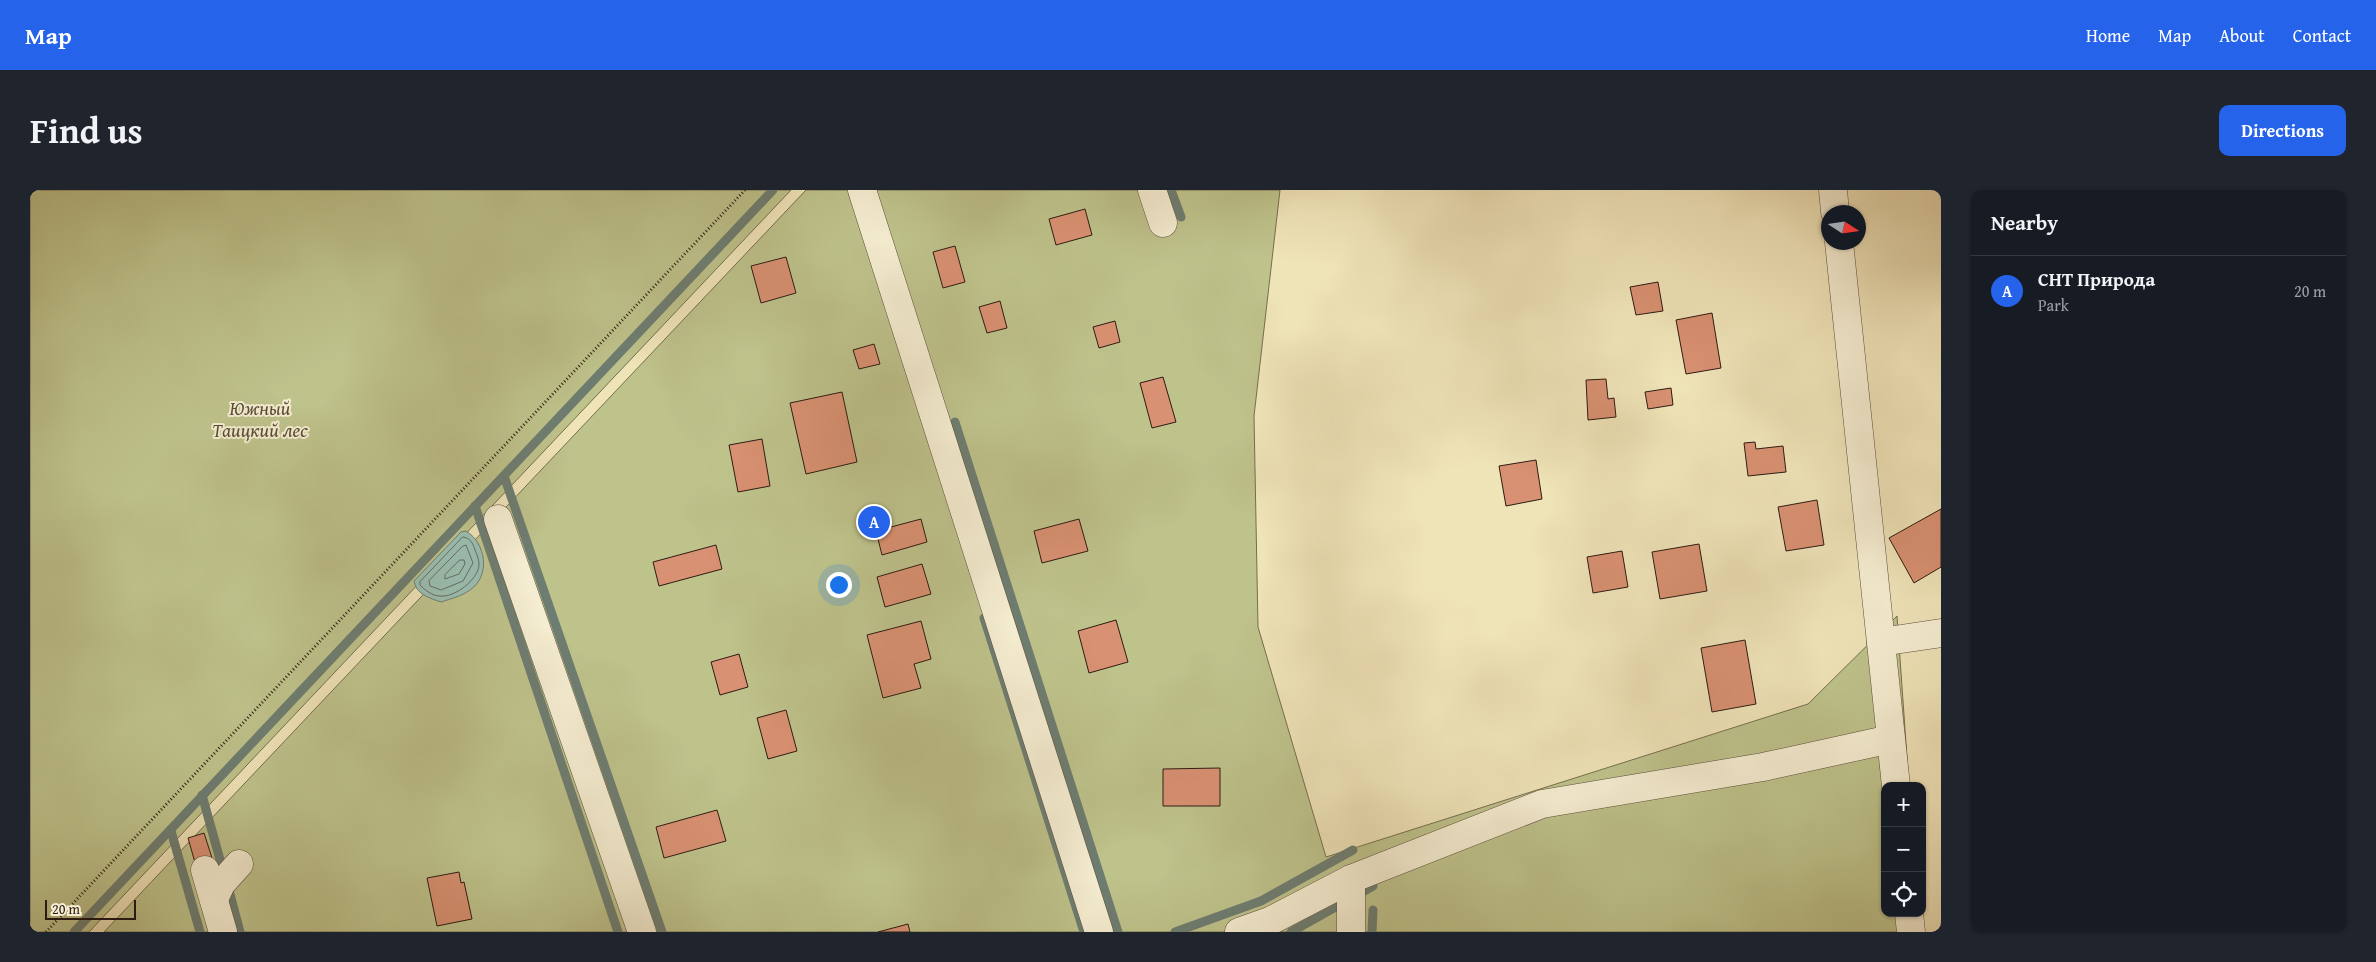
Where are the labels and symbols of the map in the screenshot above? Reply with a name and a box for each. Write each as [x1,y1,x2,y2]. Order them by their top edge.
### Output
north arrow [1821,205,1866,250]
park label: Южный Таицкий лес [212,394,308,444]
pin: A [858,503,890,541]
your location [826,572,852,598]
scale bar [45,897,136,920]

